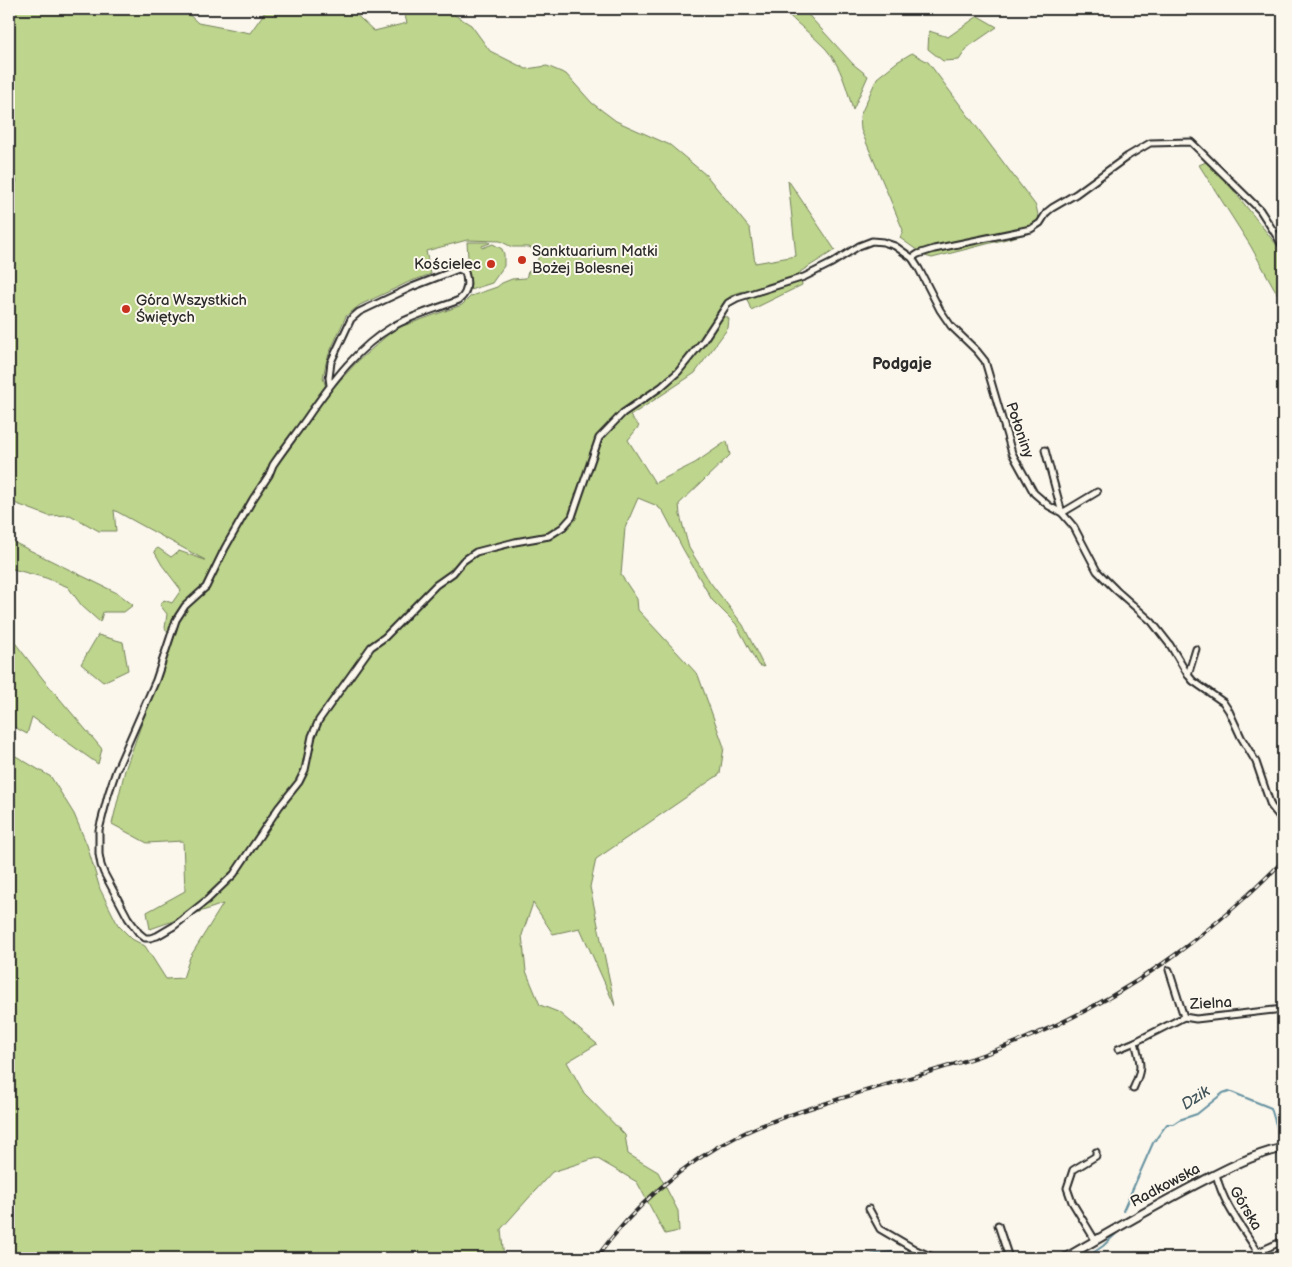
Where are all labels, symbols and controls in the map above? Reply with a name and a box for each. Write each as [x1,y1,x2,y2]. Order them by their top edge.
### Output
place label: Sanktuarium Matki Bożej Bolesnej [532,242,658,278]
marker: Sanktuarium Matki Bożej Bolesnej [516,254,528,266]
place label: Kościelec [414,255,481,274]
marker: Kościelec [485,258,497,270]
place label: Góra Wszystkich Świętych [136,291,247,327]
marker: Góra Wszystkich Świętych [120,303,132,315]
district label: Podgaje [872,355,932,374]
street label: Połoniny [1001,400,1038,461]
street label: Zielna [1189,993,1232,1014]
water label: Dzik [1178,1081,1215,1114]
street label: Radkowska [1127,1159,1203,1212]
street label: Górska [1225,1183,1266,1234]

